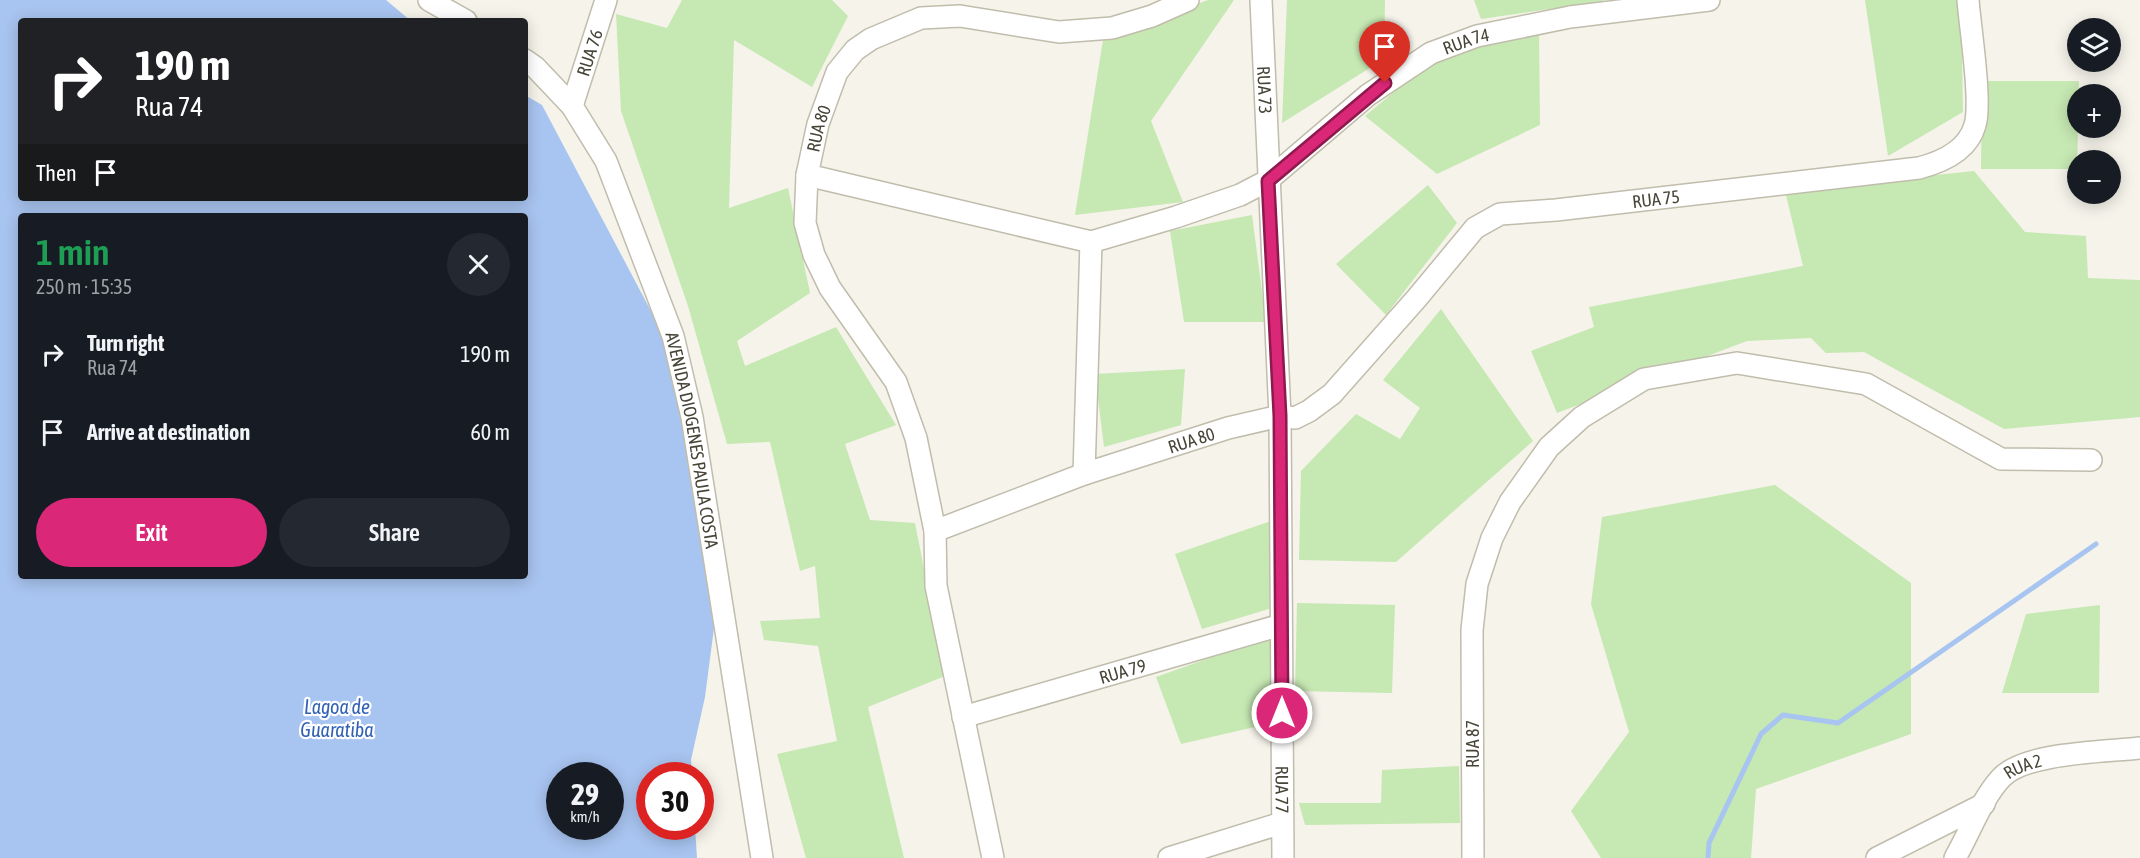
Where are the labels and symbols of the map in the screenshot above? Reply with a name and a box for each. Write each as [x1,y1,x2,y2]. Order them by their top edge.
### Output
pin [1359,21,1410,83]
street label: RUA 74 [1440,23,1491,58]
street label: RUA 76 [572,27,606,79]
street label: RUA 73 [1254,66,1277,114]
street label: RUA 80 [802,102,835,154]
street label: RUA 75 [1631,185,1681,212]
street label: AVENIDA DIOGENES PAULA COSTA [662,330,723,550]
street label: RUA 80 [1165,422,1217,457]
street label: RUA 79 [1097,654,1148,688]
position arrow [1250,681,1314,745]
water label: Lagoa de Guaratiba [300,695,374,741]
street label: RUA 87 [1462,720,1483,768]
street label: RUA 2 [1999,749,2044,783]
speed limit sign: 30 [636,762,714,840]
street label: RUA 77 [1272,766,1293,814]

